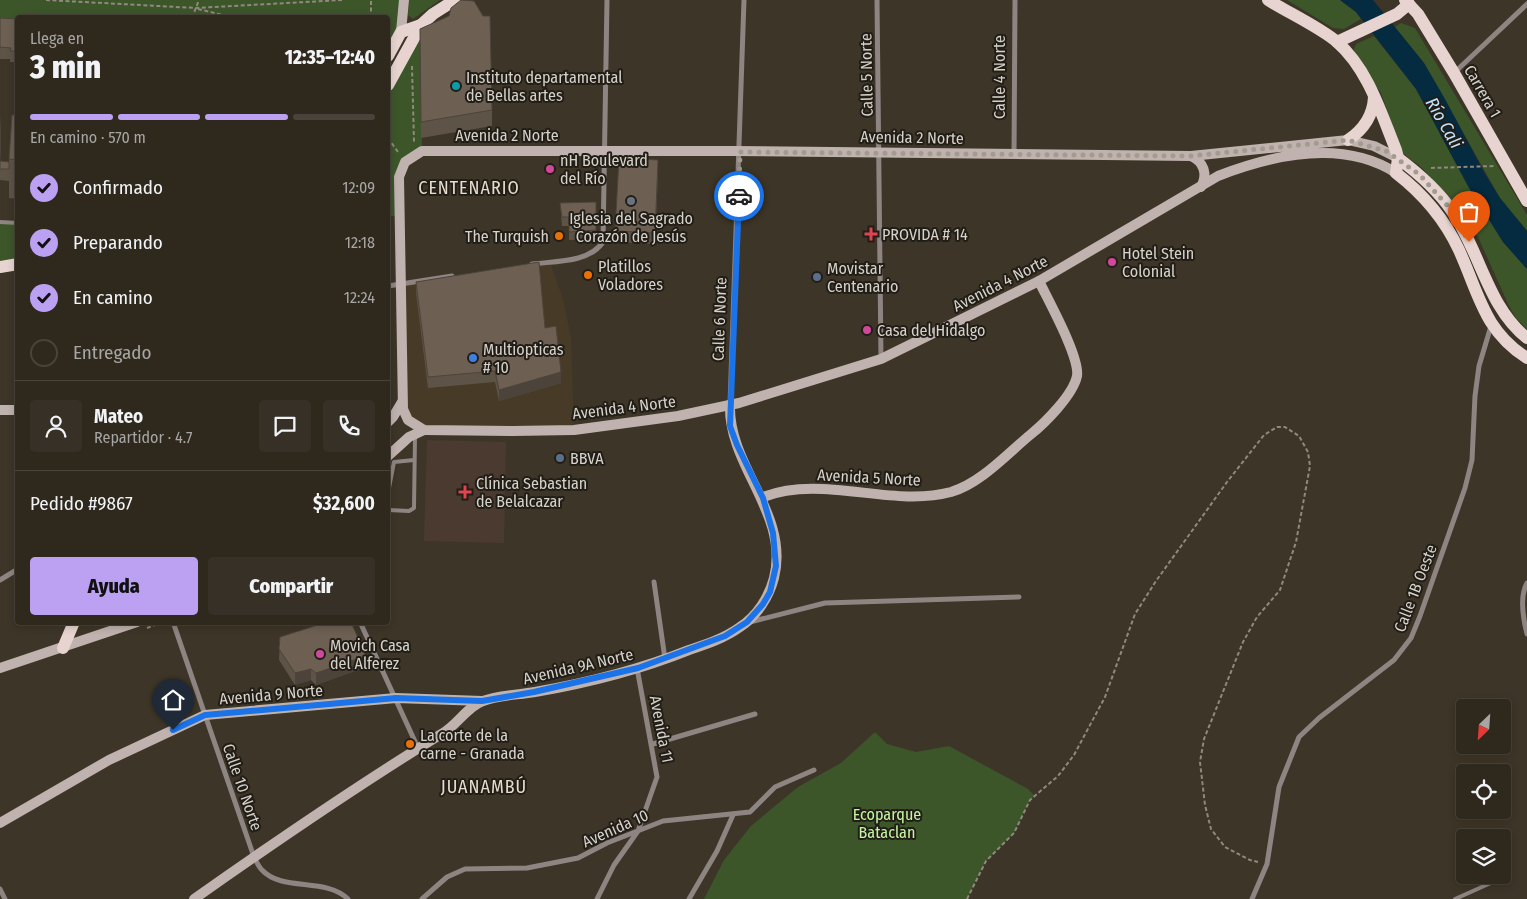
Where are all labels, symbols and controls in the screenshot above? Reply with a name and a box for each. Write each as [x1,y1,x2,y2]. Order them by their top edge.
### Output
text: Llega en [30,29,84,48]
street label: Calle 5 Norte [856,33,877,117]
street label: Calle 4 Norte [990,35,1009,119]
text: 12:35–12:40 [285,46,375,69]
text: 3 min [30,48,101,86]
street label: Carrera 1 [1460,62,1505,121]
place label: Instituto departamental de Bellas artes [466,68,622,105]
marker: Instituto departamental de Bellas artes [450,80,462,92]
water label: Río Cali [1421,94,1468,153]
street label: Avenida 2 Norte [455,126,559,145]
street label: Avenida 2 Norte [860,127,964,148]
text: En camino · 570 m [30,128,146,147]
place label: nH Boulevard del Río [560,151,648,188]
marker: nH Boulevard del Río [544,163,556,175]
courier [714,171,764,221]
icon: check [30,174,58,202]
text: Confirmado [73,176,163,199]
district label: CENTENARIO [418,177,520,199]
text: 12:09 [342,178,375,197]
icon: car [725,182,753,210]
pin [1448,191,1490,242]
marker: Iglesia del Sagrado Corazón de Jesús [625,195,637,207]
icon: bag [1455,198,1483,226]
place label: Iglesia del Sagrado Corazón de Jesús [569,209,693,246]
place label: PROVIDA # 14 [882,225,968,244]
place label: The Turquish [465,227,549,246]
marker: PROVIDA # 14 [864,227,878,241]
icon: check [30,229,58,257]
marker: The Turquish [553,230,565,242]
text: Preparando [73,231,163,254]
text: 12:18 [345,233,375,252]
place label: Hotel Stein Colonial [1122,244,1194,281]
street label: Avenida 4 Norte [950,251,1051,316]
marker: Hotel Stein Colonial [1106,256,1118,268]
place label: Platillos Voladores [598,257,663,294]
place label: Movistar Centenario [827,259,898,296]
marker: Platillos Voladores [582,269,594,281]
marker: Movistar Centenario [811,271,823,283]
street label: Calle 6 Norte [709,277,730,361]
icon: check [30,284,58,312]
text: En camino [73,286,153,309]
text: 12:24 [344,288,375,307]
place label: Casa del Hidalgo [877,321,985,340]
marker: Casa del Hidalgo [861,324,873,336]
place label: Multiopticas # 10 [483,340,564,377]
text: Entregado [73,341,152,364]
marker: Multiopticas # 10 [467,352,479,364]
street label: Avenida 4 Norte [571,392,677,423]
button: person [30,400,82,452]
button: chat [259,400,311,452]
button: phone [323,400,375,452]
text: Mateo [94,405,143,428]
text: Repartidor · 4.7 [94,428,193,447]
place label: BBVA [570,449,604,468]
marker: BBVA [554,452,566,464]
street label: Avenida 5 Norte [817,465,921,490]
place label: Clínica Sebastian de Belalcazar [476,474,587,511]
marker: Clínica Sebastian de Belalcazar [458,485,472,499]
text: Pedido #9867 [30,492,133,515]
text: $32,600 [313,492,375,515]
street label: Calle 1B Oeste [1390,542,1441,635]
button: Ayuda [30,557,198,615]
button: Compartir [208,557,375,615]
place label: Movich Casa del Alferez [330,636,410,673]
street label: Avenida 9A Norte [521,645,635,688]
marker: Movich Casa del Alferez [314,648,326,660]
pin [152,679,194,730]
street label: Avenida 9 Norte [218,680,324,709]
icon: home [159,686,187,714]
street label: Avenida 11 [646,694,677,764]
north arrow [1456,699,1511,754]
map controls [1456,699,1511,884]
place label: La corte de la carne - Granada [420,726,525,763]
marker: La corte de la carne - Granada [404,738,416,750]
street label: Calle 10 Norte [219,741,266,833]
button: locate [1456,764,1511,819]
district label: JUANAMBÚ [441,775,527,798]
street label: Avenida 10 [579,805,651,851]
park label: Ecoparque Bataclan [853,805,921,842]
button: layers [1456,829,1511,884]

